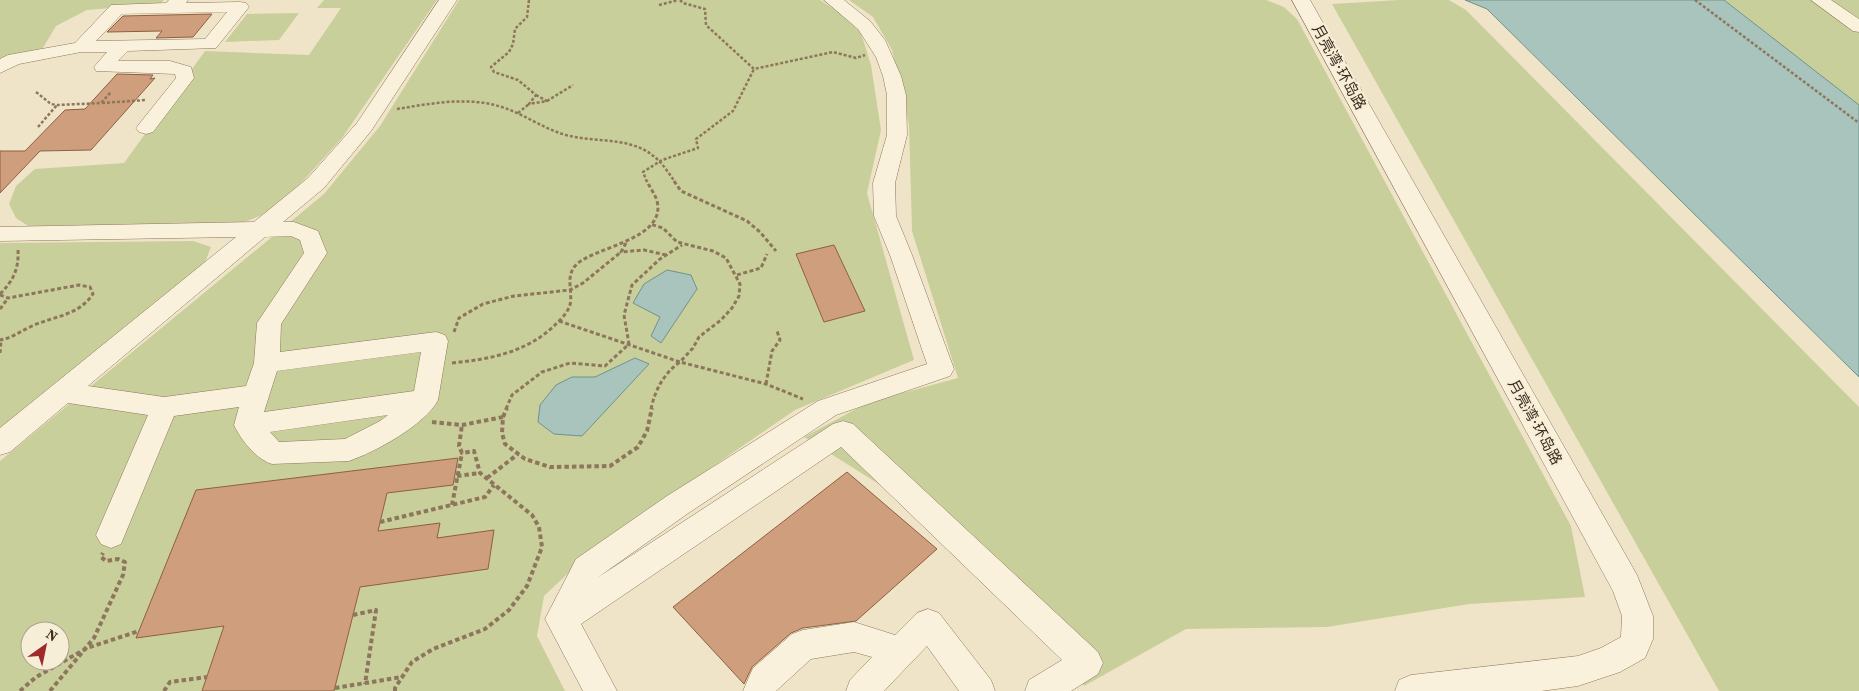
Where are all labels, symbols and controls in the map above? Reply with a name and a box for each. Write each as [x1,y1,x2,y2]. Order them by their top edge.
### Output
street label: 月亮湾·环岛路 [1307,20,1372,113]
street label: 月亮湾·环岛路 [1503,375,1568,468]
north arrow [20,621,70,671]
text: N [42,624,62,646]

